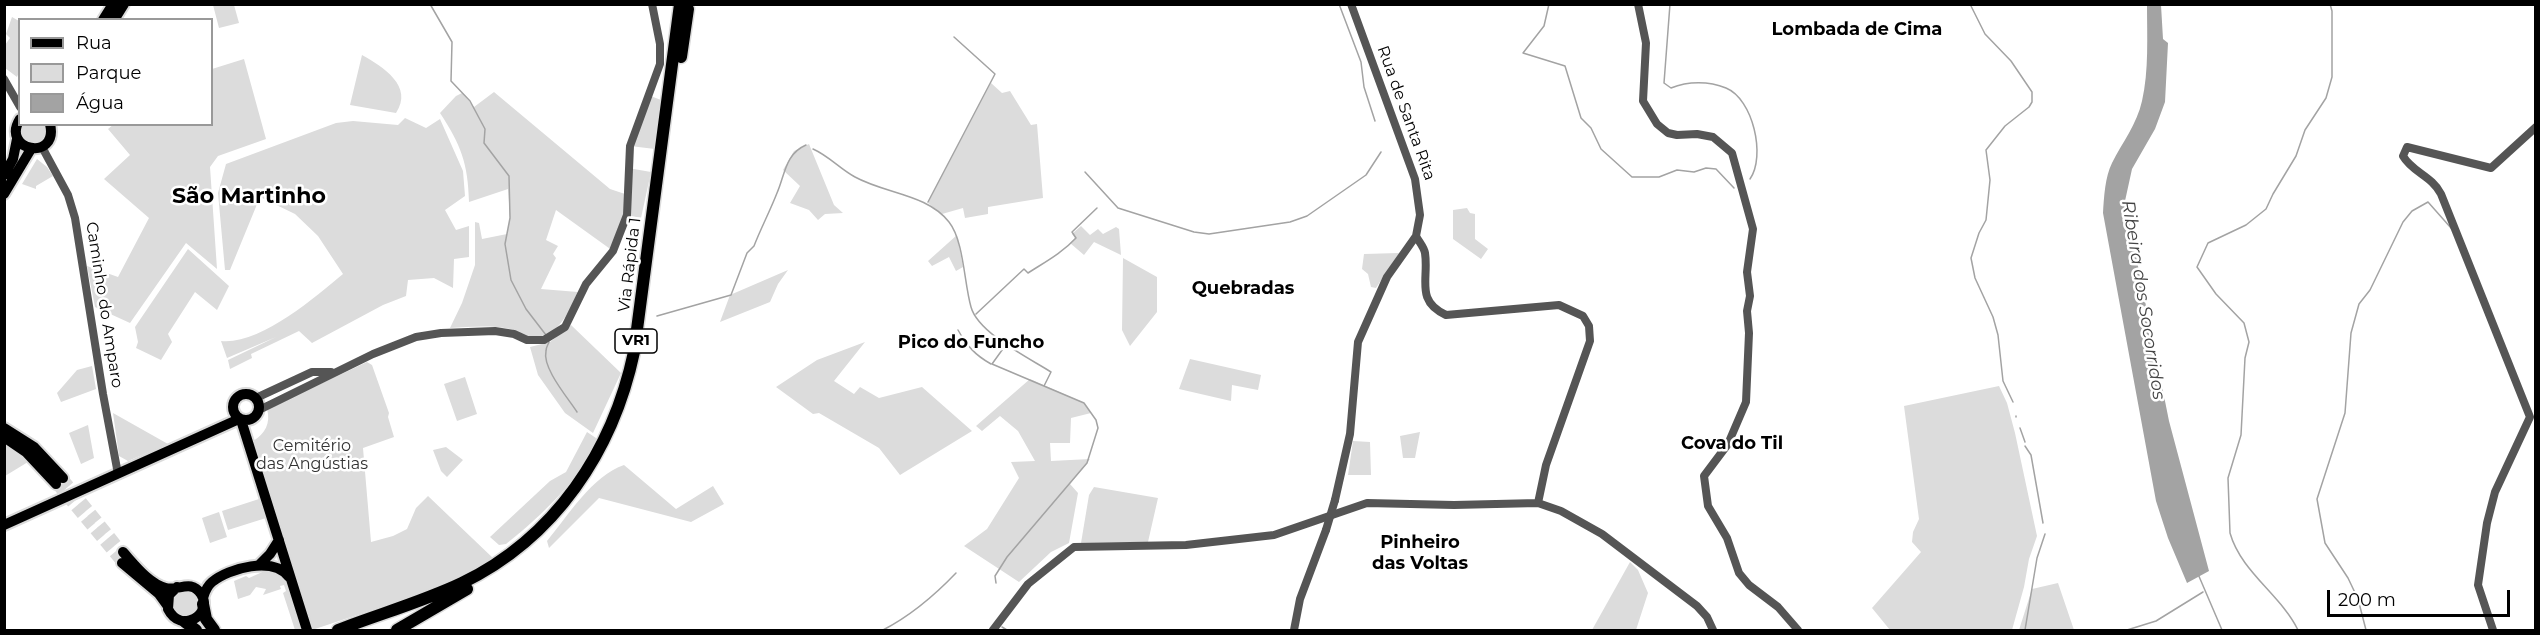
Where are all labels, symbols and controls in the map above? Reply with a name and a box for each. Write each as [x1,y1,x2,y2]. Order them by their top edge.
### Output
legend [18,18,213,126]
district label: Lombada de Cima [1772,19,1942,41]
text: Rua [76,32,112,54]
street label: Rua de Santa Rita [1373,43,1439,183]
text: Parque [76,62,141,84]
text: Água [76,92,124,114]
district label: São Martinho [172,184,326,210]
water label: Ribeira dos Socorridos [2117,199,2169,401]
street label: Via Rápida 1 [615,217,645,313]
street label: Caminho do Amparo [81,221,127,389]
district label: Quebradas [1192,278,1294,300]
road number: VR1 [615,329,657,353]
district label: Pico do Funcho [898,332,1044,354]
district label: Cova do Til [1681,433,1783,455]
park label: Cemitério das Angústias [256,436,368,474]
district label: Pinheiro das Voltas [1372,532,1468,574]
scale bar [2330,578,2513,616]
text: 200 m [2338,589,2396,611]

